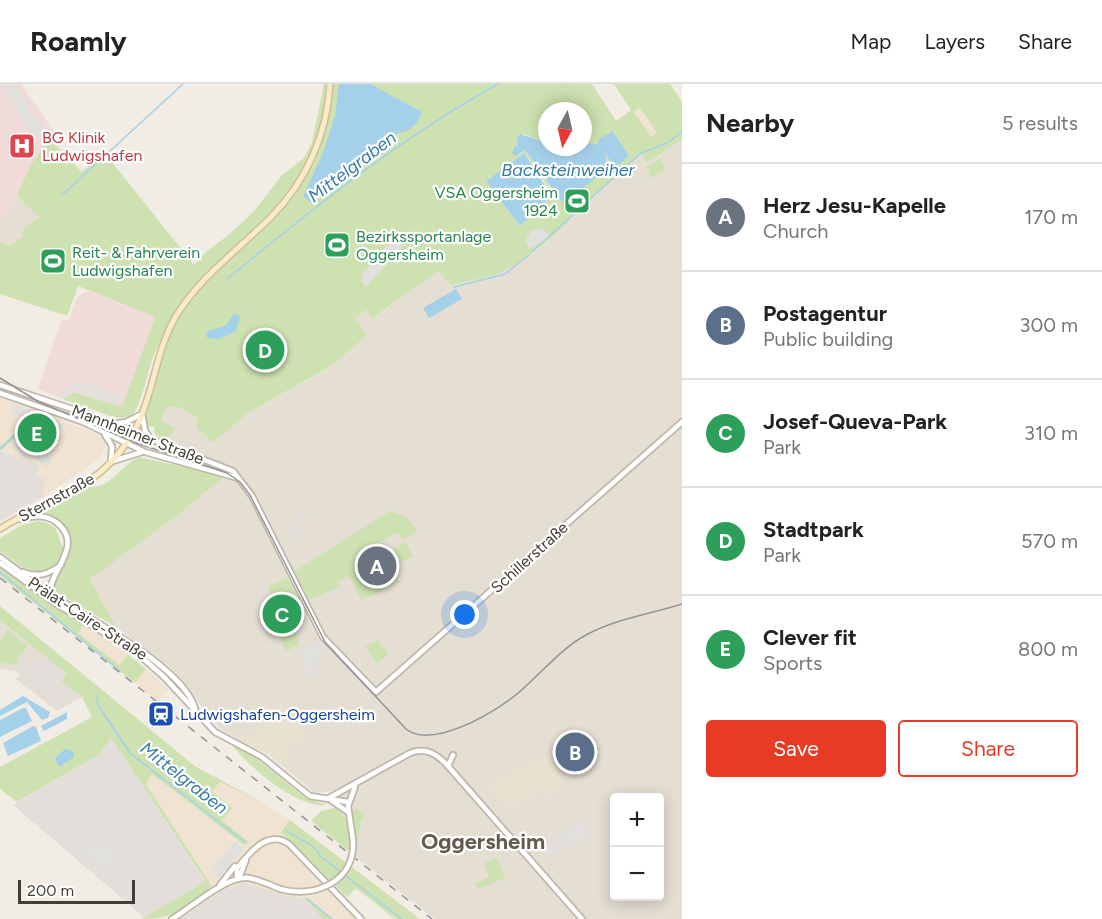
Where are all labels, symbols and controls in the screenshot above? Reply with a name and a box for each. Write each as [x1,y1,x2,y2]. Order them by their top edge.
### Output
text: Roamly [30,24,127,58]
text: Map [851,29,891,54]
text: Layers [924,29,985,54]
text: Share [1018,29,1072,54]
north arrow [538,102,592,156]
text: Nearby [706,107,794,139]
text: 5 results [1002,111,1078,135]
water label: Mittelgraben [304,127,400,207]
place label: BG Klinik Ludwigshafen [42,128,142,165]
hospital icon: BG Klinik Ludwigshafen [7,131,37,161]
water label: Backsteinweiher [501,159,636,181]
place label: VSA Oggersheim 1924 [435,183,558,220]
sports icon: VSA Oggersheim 1924 [562,186,592,216]
text: Herz Jesu-Kapelle [763,192,946,219]
text: A [718,205,733,229]
text: 170 m [1024,205,1078,229]
text: Church [763,219,828,243]
place label: Bezirkssportanlage Oggersheim [356,227,491,264]
sports icon: Bezirkssportanlage Oggersheim [322,230,352,260]
place label: Reit- & Fahrverein Ludwigshafen [72,243,200,280]
sports icon: Reit- & Fahrverein Ludwigshafen [38,246,68,276]
text: Postagentur [763,300,887,327]
text: B [719,313,732,337]
text: 300 m [1020,313,1078,337]
text: Public building [763,327,893,351]
pin: D [246,328,284,372]
street label: Mannheimer Straße [69,401,207,468]
text: Josef-Queva-Park [763,408,947,435]
pin: E [18,410,57,456]
text: C [718,421,733,445]
text: 310 m [1024,421,1078,445]
text: Park [763,435,801,459]
street label: Sternstraße [15,469,98,526]
text: Stadtpark [763,516,864,543]
street label: Schillerstraße [487,518,572,597]
text: D [719,529,733,553]
text: 570 m [1021,529,1078,553]
text: Park [763,543,801,567]
pin: A [358,544,397,588]
street label: Prälat-Caire-Straße [24,573,151,664]
pin: C [262,592,302,636]
your location [450,600,479,629]
text: Clever fit [763,624,857,651]
text: E [720,637,731,661]
text: 800 m [1018,637,1078,661]
text: Sports [763,651,822,675]
station icon: Ludwigshafen-Oggersheim [146,699,176,729]
place label: Ludwigshafen-Oggersheim [180,705,375,724]
button: Save [706,720,886,777]
button: Share [898,720,1078,777]
pin: B [556,730,594,774]
water label: Mittelgraben [136,737,232,819]
map controls [610,793,664,901]
button: + [610,793,664,847]
district label: Oggersheim [421,828,545,855]
button: − [610,847,664,901]
scale bar [18,877,135,904]
text: 200 m [27,881,74,900]

